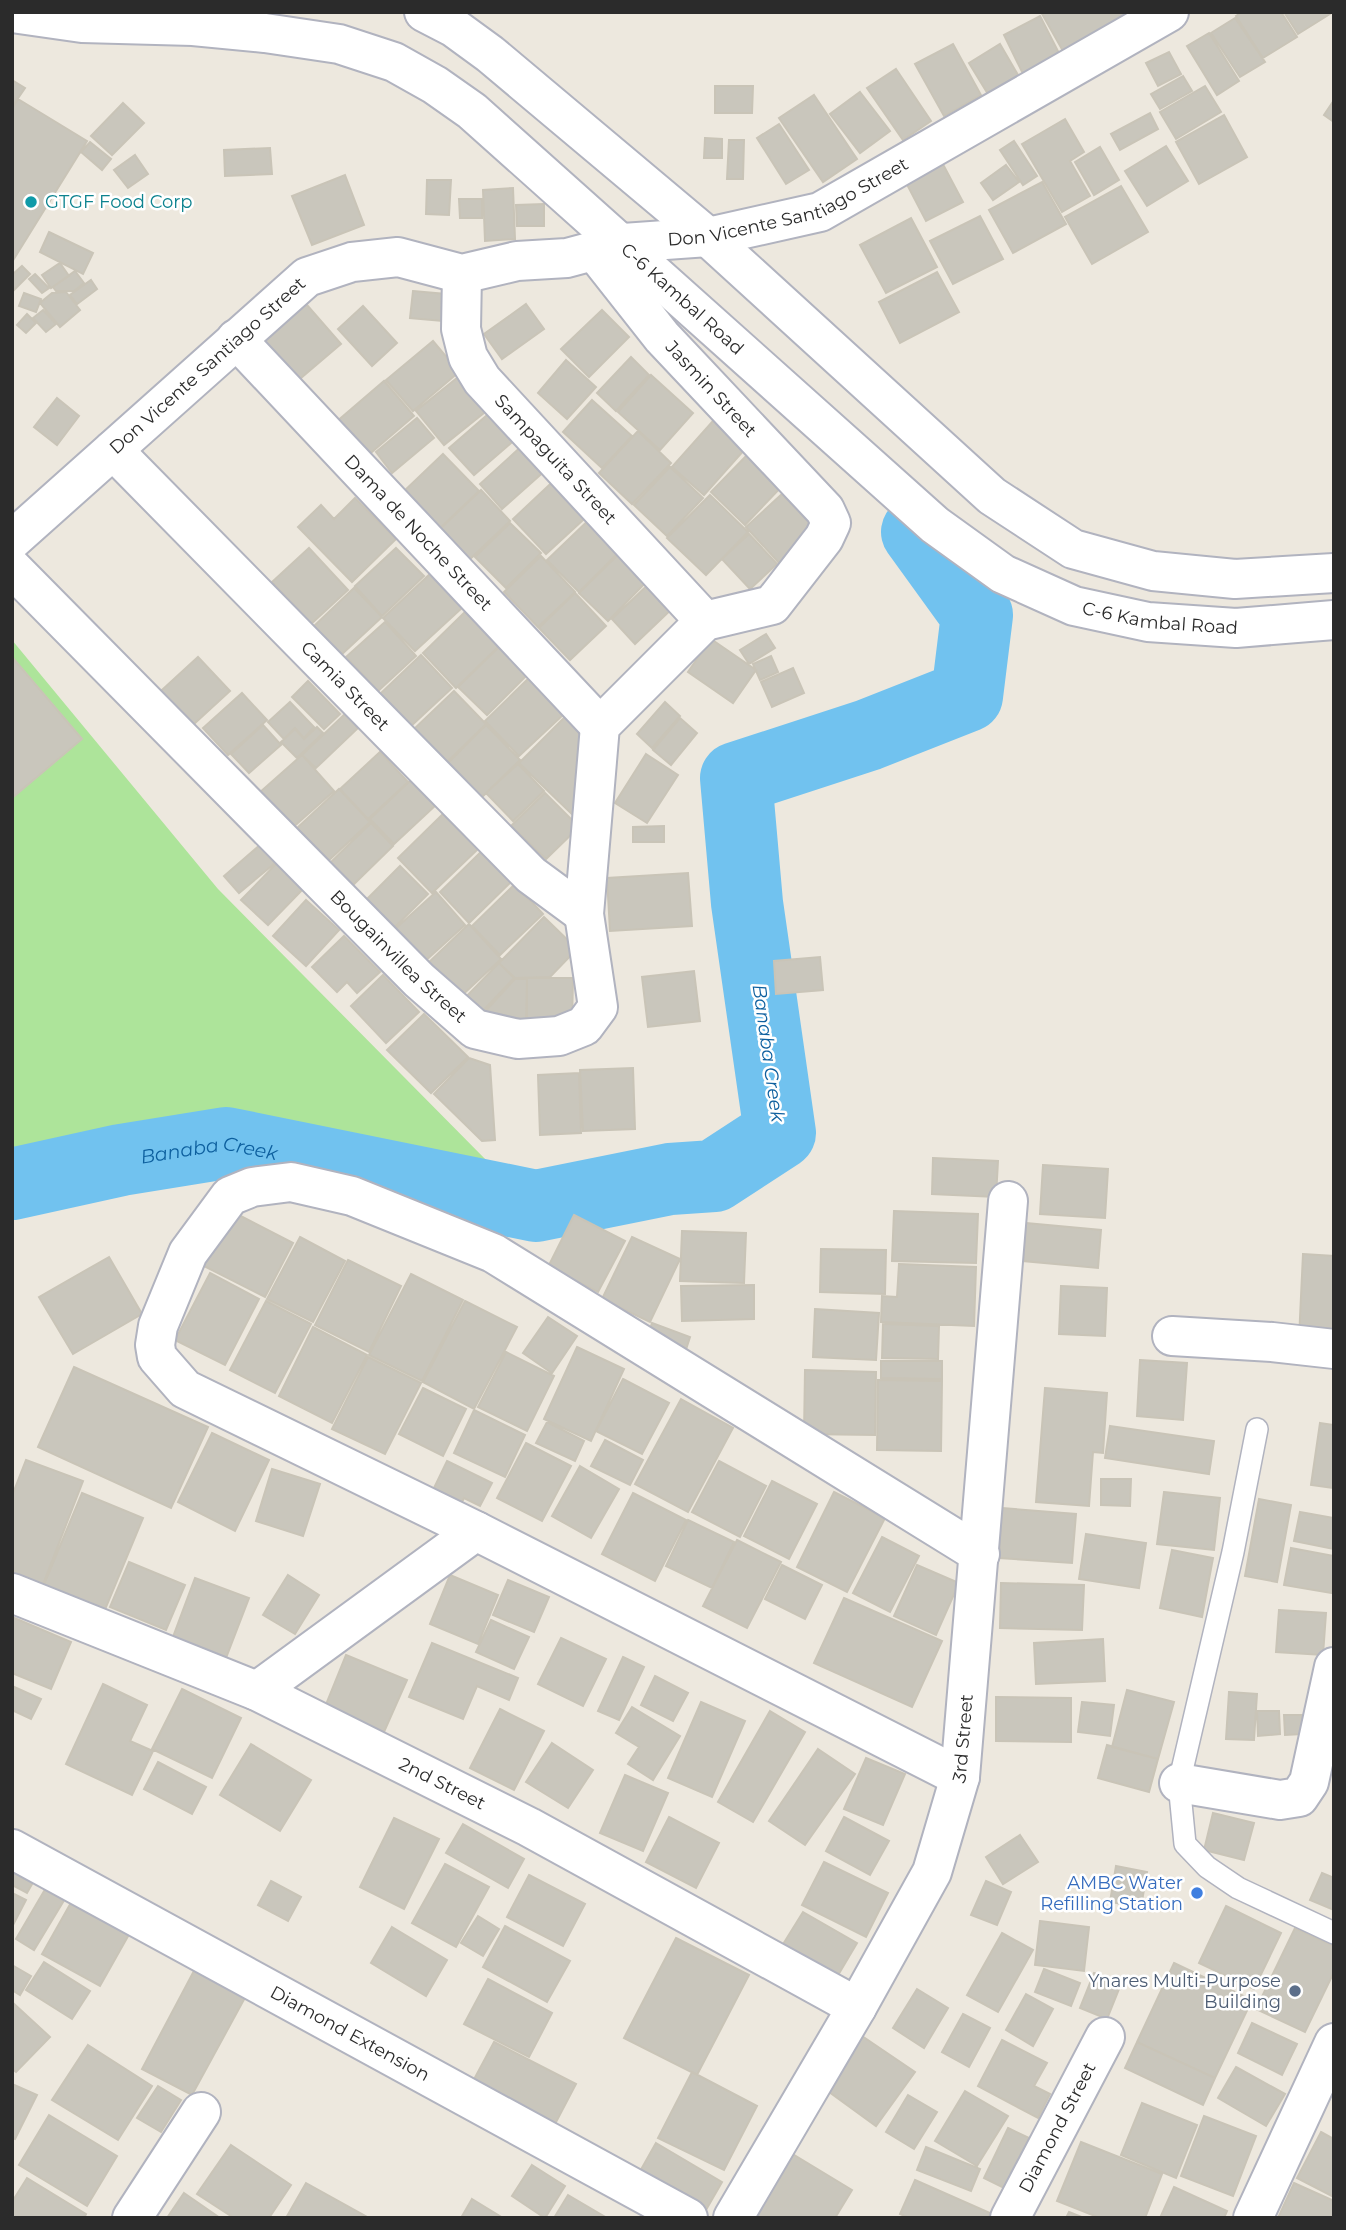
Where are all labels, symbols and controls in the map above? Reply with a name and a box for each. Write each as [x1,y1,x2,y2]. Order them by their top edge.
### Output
street label: Don Vicente Santiago Street [667,153,912,251]
place label: GTGF Food Corp [45,191,193,213]
marker: GTGF Food Corp [23,194,39,210]
street label: C-6 Kambal Road [616,238,748,360]
street label: Don Vicente Santiago Street [105,273,310,459]
street label: Jasmin Street [660,336,761,442]
street label: Sampaguita Street [490,390,621,529]
street label: Dama de Noche Street [340,450,497,615]
street label: C-6 Kambal Road [1080,597,1239,639]
street label: Camia Street [296,637,394,735]
street label: Bougainvillea Street [326,886,471,1028]
water label: Banaba Creek [747,983,790,1124]
water label: Banaba Creek [139,1132,280,1169]
street label: 3rd Street [948,1693,978,1785]
street label: 2nd Street [395,1753,489,1814]
place label: AMBC Water Refilling Station [1040,1872,1183,1915]
marker: AMBC Water Refilling Station [1189,1885,1205,1901]
place label: Ynares Multi-Purpose Building [1088,1970,1281,2013]
street label: Diamond Extension [266,1981,433,2086]
marker: Ynares Multi-Purpose Building [1287,1983,1303,1999]
street label: Diamond Street [1014,2059,1101,2197]

